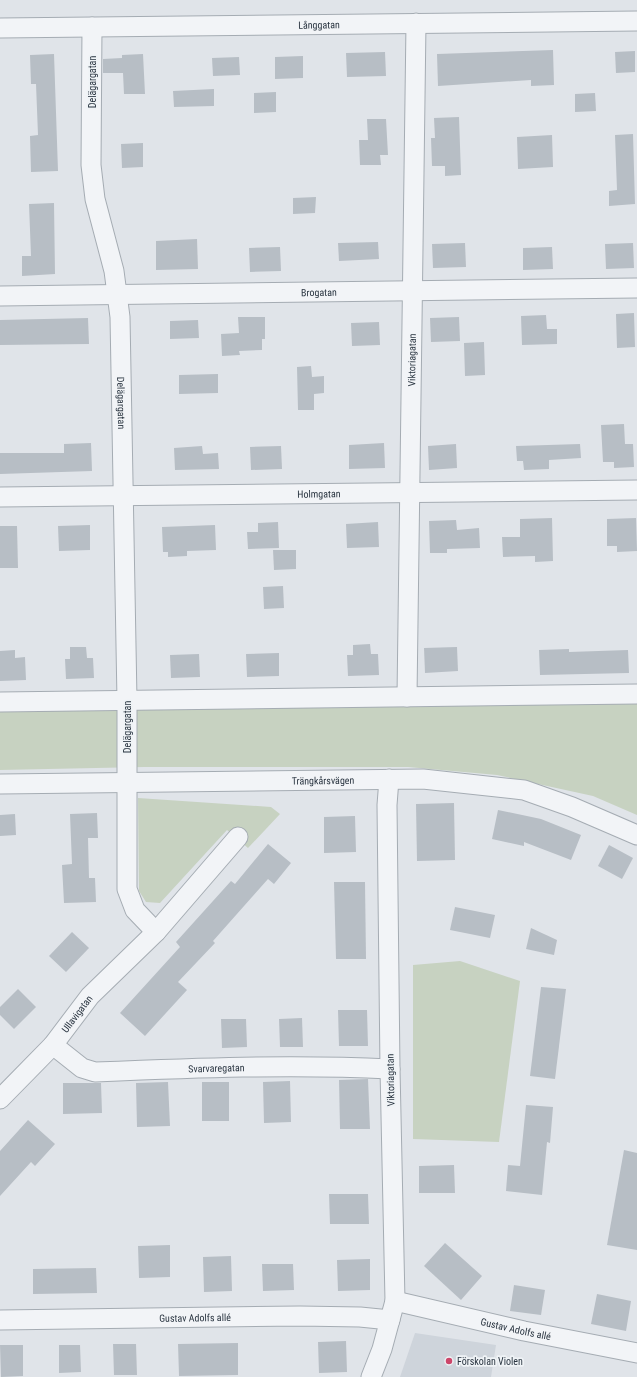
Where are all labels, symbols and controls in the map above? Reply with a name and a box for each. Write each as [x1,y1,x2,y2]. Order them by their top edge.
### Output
street label: Långgatan [298,19,340,31]
street label: Delägargatan [87,56,98,108]
street label: Brogatan [301,287,337,298]
street label: Viktoriagatan [406,333,418,387]
street label: Delägargatan [115,377,127,429]
street label: Holmgatan [297,488,341,500]
street label: Delägargatan [122,701,133,753]
street label: Trängkårsvägen [292,775,355,787]
street label: Ullavigatan [59,993,95,1035]
street label: Viktoriagatan [385,1053,396,1106]
street label: Svarvaregatan [188,1062,245,1074]
street label: Gustav Adolfs allé [159,1312,231,1324]
street label: Gustav Adolfs allé [479,1316,552,1342]
marker: Förskolan Violen [444,1356,454,1366]
place label: Förskolan Violen [457,1356,523,1367]

